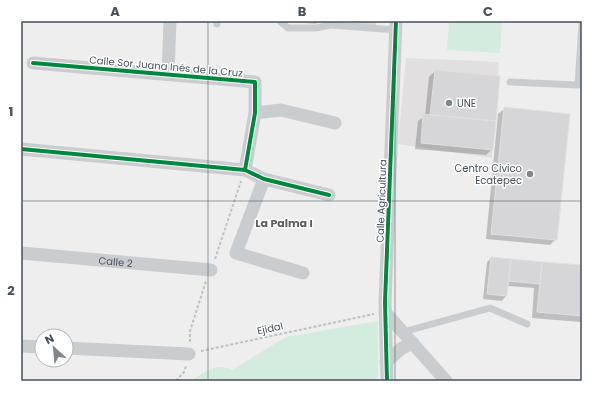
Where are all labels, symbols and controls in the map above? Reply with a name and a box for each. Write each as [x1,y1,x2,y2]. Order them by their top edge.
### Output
text: A [110,2,120,21]
text: B [298,2,307,21]
text: C [483,2,493,21]
street label: Calle Sor Juana Inés de la Cruz [89,52,244,81]
place label: UNE [457,96,476,111]
marker: UNE [444,98,454,108]
text: 1 [9,102,13,121]
street label: Calle Agricultura [373,159,390,243]
place label: Centro Civico Ecatepec [455,161,522,188]
marker: Centro Civico Ecatepec [525,169,535,179]
district label: La Palma I [255,215,313,231]
street label: Calle 2 [98,253,133,271]
text: 2 [7,281,15,300]
street label: Ejidal [256,318,284,339]
north arrow [34,328,74,368]
text: N [42,330,57,348]

